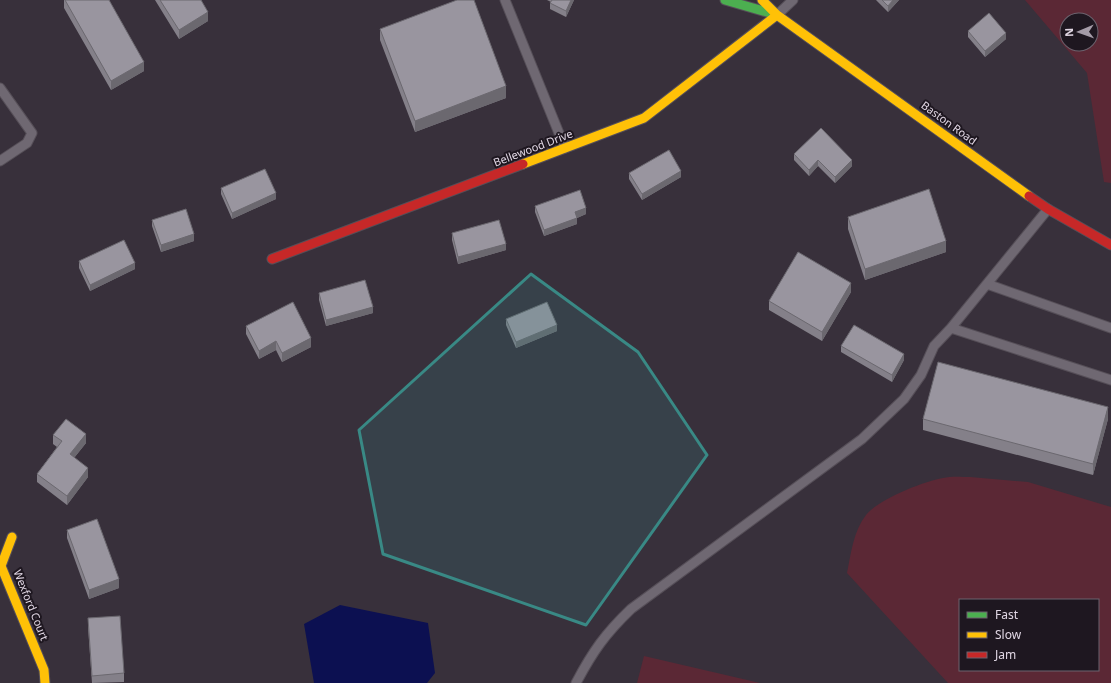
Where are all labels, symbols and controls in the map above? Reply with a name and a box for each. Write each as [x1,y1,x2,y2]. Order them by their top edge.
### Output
north arrow [1059,12,1099,52]
text: N [1061,28,1076,37]
street label: Baston Road [918,97,980,148]
street label: Bellewood Drive [491,126,575,170]
street label: Wexford Court [10,567,52,642]
legend [959,599,1099,671]
text: Fast [995,606,1019,623]
text: Slow [995,626,1022,643]
text: Jam [994,646,1016,663]

